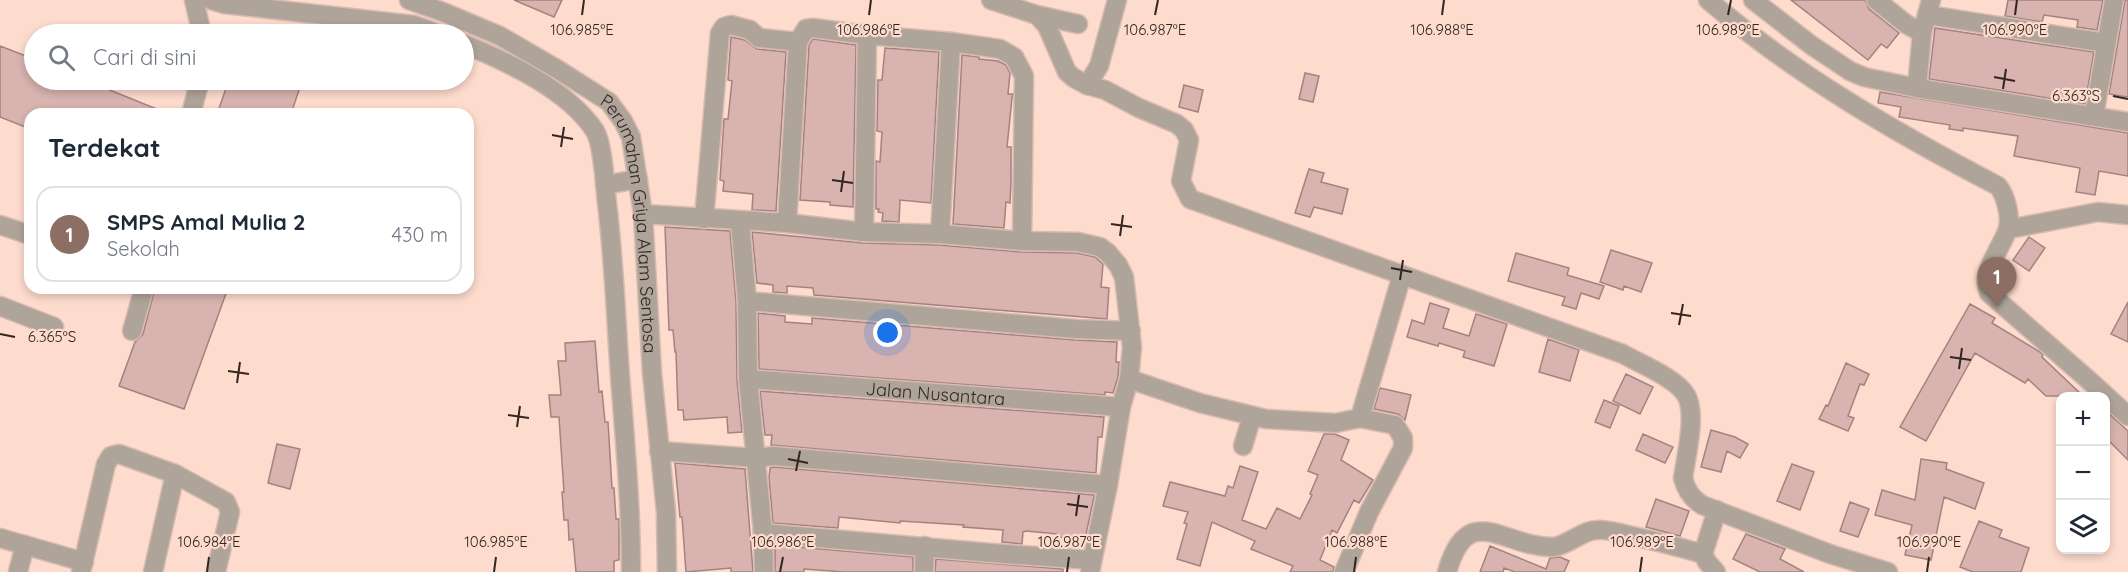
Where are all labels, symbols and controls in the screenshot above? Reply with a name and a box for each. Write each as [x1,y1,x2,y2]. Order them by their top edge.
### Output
text: 106.985°E [550,20,614,39]
text: 106.986°E [837,20,901,39]
text: 106.987°E [1124,20,1186,39]
text: 106.988°E [1410,20,1474,39]
text: 106.989°E [1696,20,1760,39]
text: 106.990°E [1983,20,2047,39]
search box [24,24,474,90]
icon: search [45,41,78,74]
text: Cari di sini [93,43,196,71]
text: 6.363°S [2052,86,2100,105]
street label: Perumahan Griya Alam Sentosa [596,88,662,354]
text: Terdekat [48,131,161,164]
text: SMPS Amal Mulia 2 [107,208,306,236]
text: 1 [66,222,73,247]
text: 430 m [391,222,448,247]
text: Sekolah [107,236,180,261]
pin: 1 [1978,258,2016,307]
your location [873,318,902,347]
text: 6.365°S [28,327,76,346]
street label: Jalan Nusantara [865,376,1006,410]
map controls [2056,392,2110,554]
button: + [2056,392,2110,446]
button: − [2056,446,2110,500]
button: layers [2056,500,2110,554]
text: 106.984°E [177,532,241,551]
text: 106.985°E [464,532,528,551]
text: 106.986°E [751,532,815,551]
text: 106.987°E [1038,532,1100,551]
text: 106.988°E [1324,532,1388,551]
text: 106.989°E [1610,532,1674,551]
text: 106.990°E [1897,532,1961,551]

